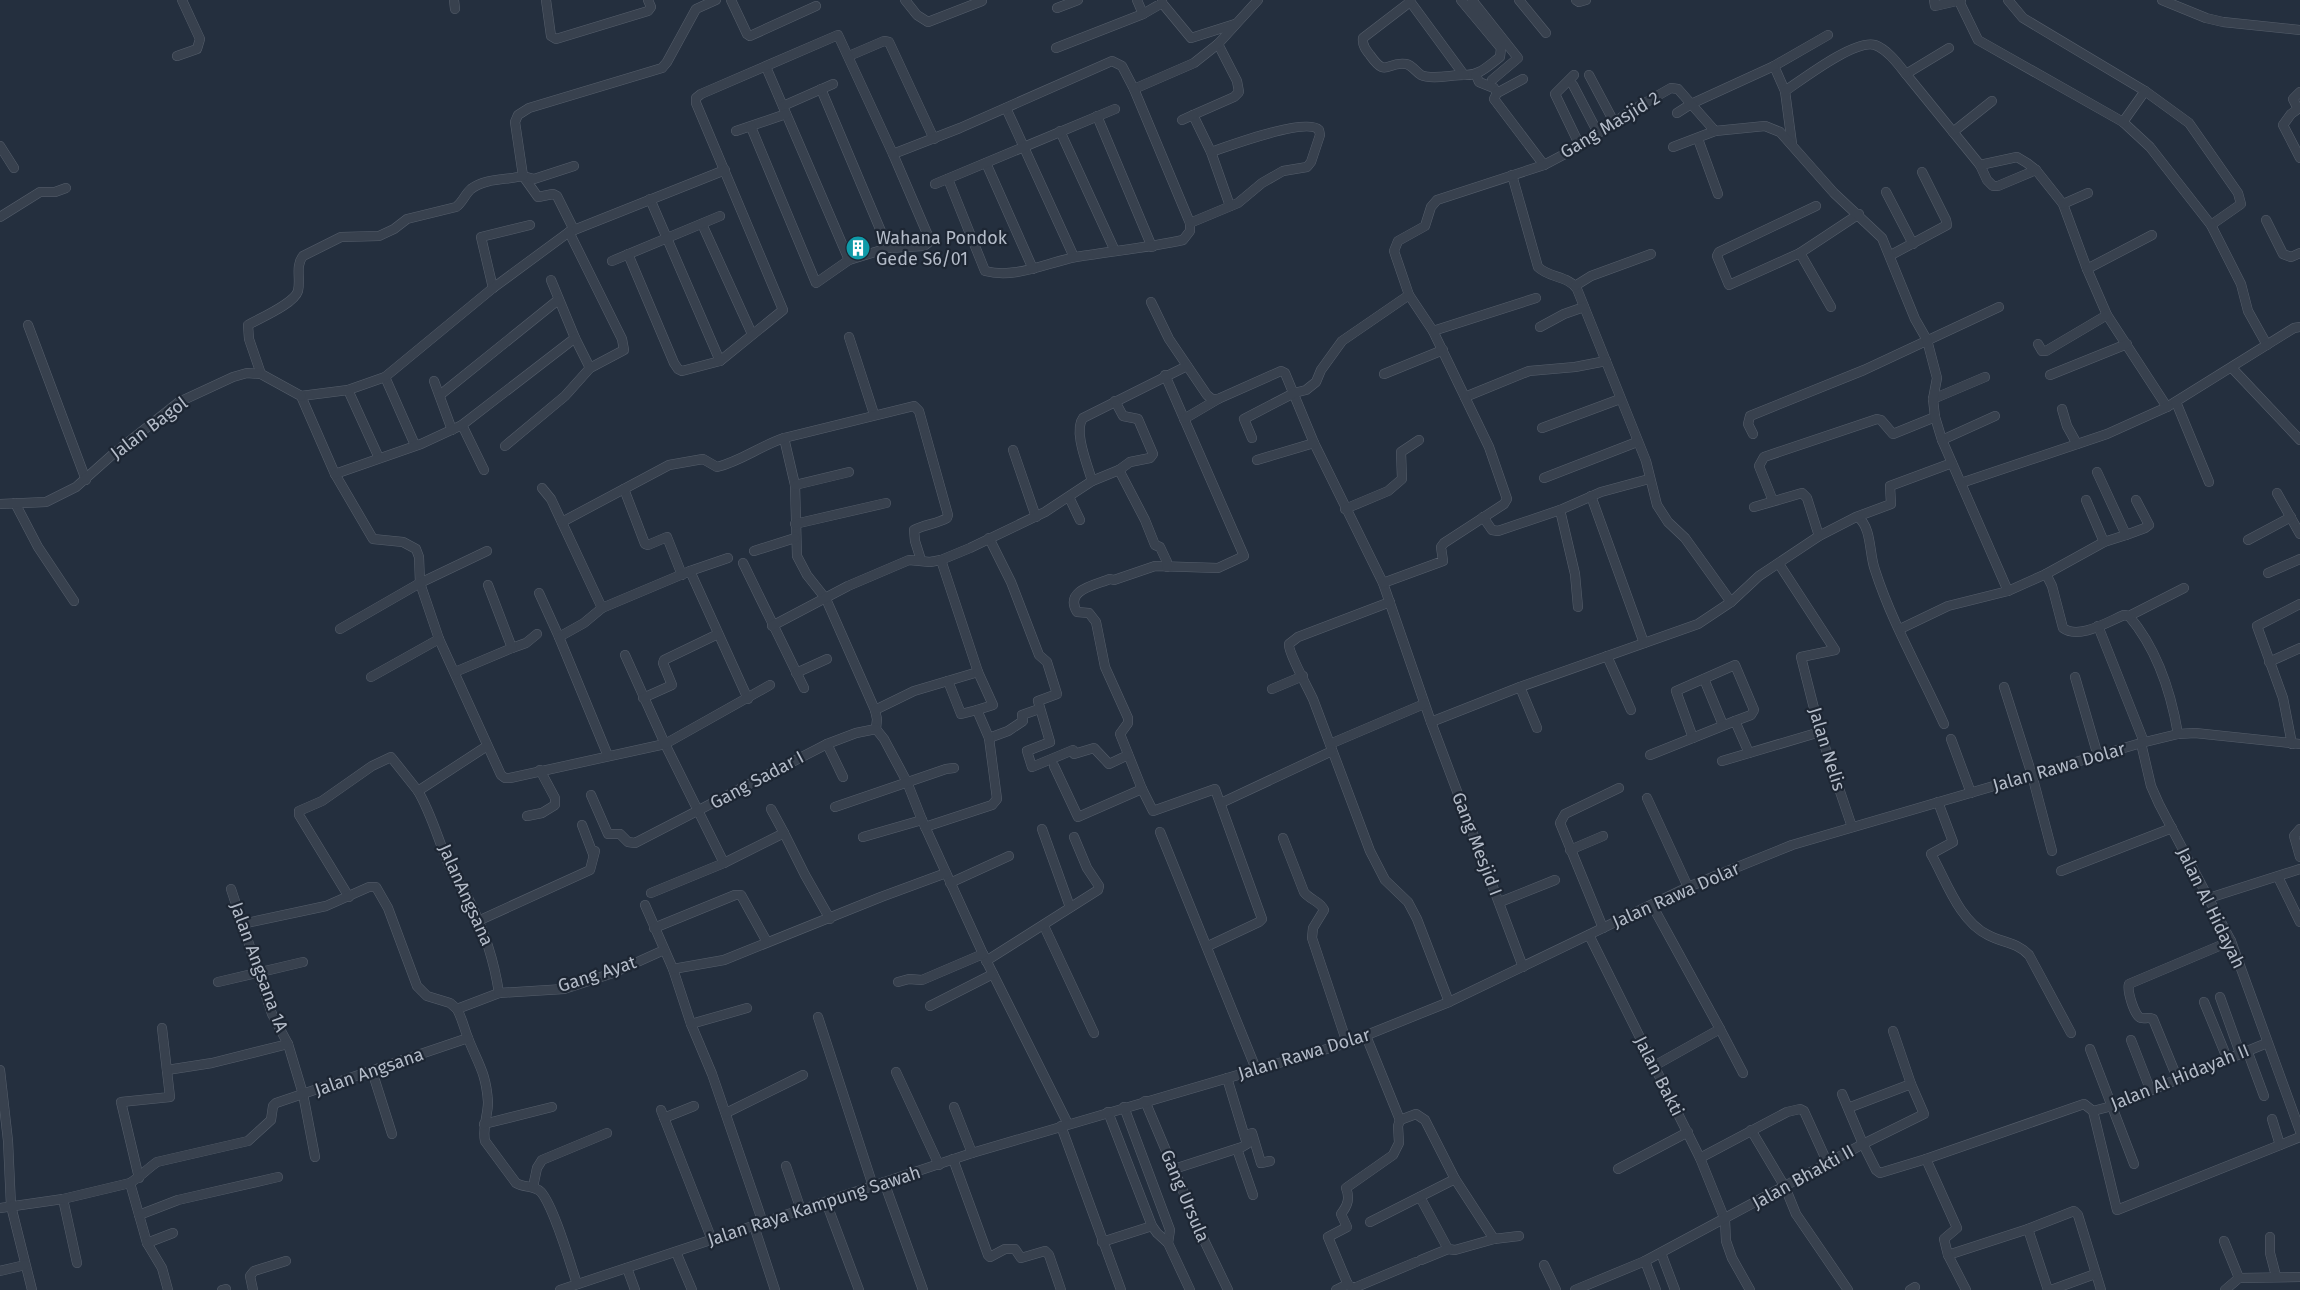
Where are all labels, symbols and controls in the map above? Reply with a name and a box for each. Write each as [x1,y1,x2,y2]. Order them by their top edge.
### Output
street label: Gang Masjid 2 [1556,87,1664,163]
place label: Wahana Pondok Gede S6/01 [876,227,1008,270]
building icon: Wahana Pondok Gede S6/01 [845,235,871,261]
street label: Jalan Bagol [106,392,192,464]
street label: Jalan Nelis [1804,705,1850,793]
street label: Jalan Rawa Dolar [1990,738,2128,796]
street label: Gang Sadar I [706,746,808,814]
street label: Gang Mesjid I [1447,789,1507,899]
street label: JalanAngsana [434,841,498,949]
street label: Jalan Al Hidayah [2172,844,2250,972]
street label: Jalan Rawa Dolar [1609,857,1743,933]
street label: Jalan Angsana 1A [225,899,293,1036]
street label: Gang Ayat [555,951,639,997]
street label: Jalan Rawa Dolar [1235,1023,1373,1085]
street label: Jalan Bakti [1629,1032,1689,1120]
street label: Jalan Al Hidayah II [2107,1039,2253,1115]
street label: Jalan Angsana [312,1043,426,1101]
street label: Jalan Bhakti II [1748,1140,1858,1214]
street label: Gang Ursula [1156,1146,1214,1246]
street label: Jalan Raya Kampung Sawah [705,1161,923,1251]

